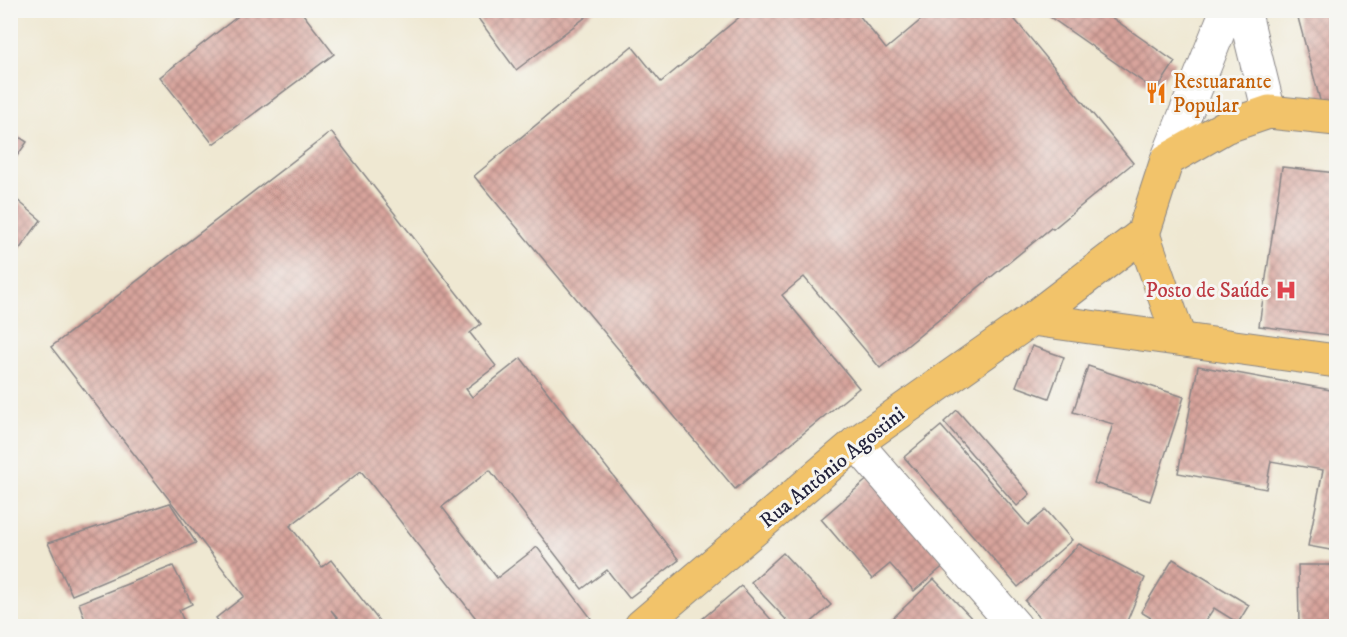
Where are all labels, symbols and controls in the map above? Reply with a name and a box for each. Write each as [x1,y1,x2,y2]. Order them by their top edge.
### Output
place label: Restuarante Popular [1173,69,1272,119]
restaurant icon: Restuarante Popular [1144,81,1168,105]
place label: Posto de Saúde [1146,278,1269,304]
hospital icon: Posto de Saúde [1274,278,1298,302]
street label: Rua Antônio Agostini [755,401,910,534]

